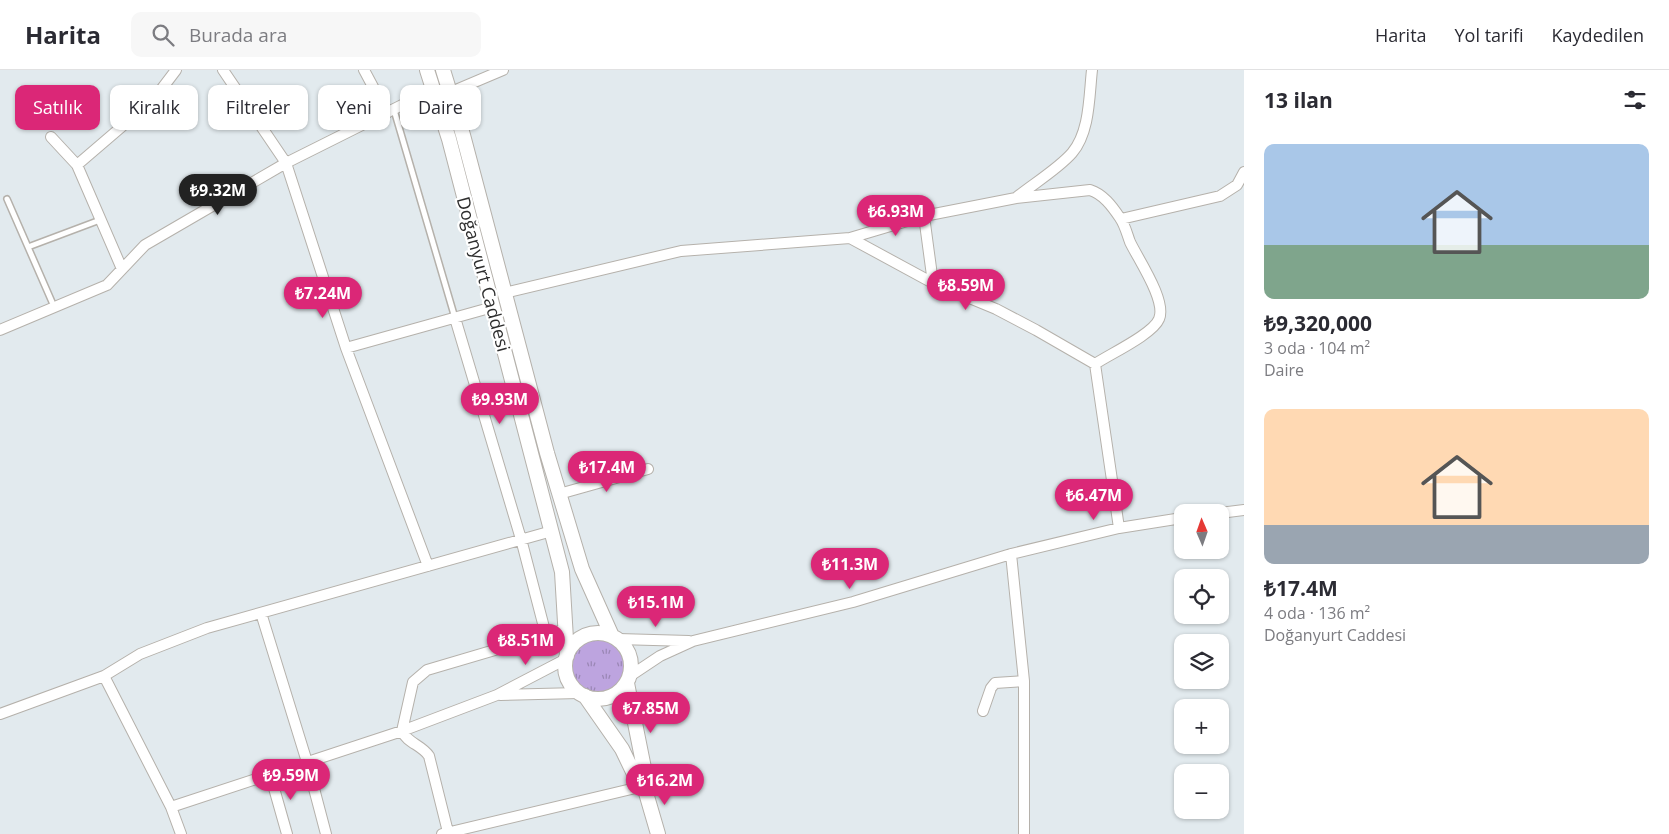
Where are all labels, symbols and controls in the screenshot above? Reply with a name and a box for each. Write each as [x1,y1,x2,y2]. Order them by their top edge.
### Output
search box [131,12,481,57]
text: Harita [25,18,101,51]
icon: search [149,21,177,49]
text: Burada ara [189,22,287,48]
text: Harita [1375,23,1427,47]
text: Yol tarifi [1455,23,1524,47]
text: Kaydedilen [1552,23,1644,47]
chip: Satılık [15,85,100,130]
chip: Kiralık [110,85,198,130]
chip: Filtreler [208,85,308,130]
chip: Yeni [318,85,390,130]
chip: Daire [400,85,481,130]
text: 13 ilan [1264,86,1333,114]
icon: filters [1621,86,1649,114]
pin: ₺9.32M [177,174,259,216]
icon: home [1412,177,1502,267]
text: ₺9.32M [190,179,246,201]
street label: Doğanyurt Caddesi [452,194,516,354]
pin: ₺6.93M [855,194,937,237]
text: ₺6.93M [868,200,924,222]
pin: ₺8.59M [925,268,1007,311]
text: ₺8.59M [938,274,994,296]
pin: ₺7.24M [282,276,364,319]
text: ₺7.24M [295,282,351,304]
text: ₺9,320,000 [1264,309,1372,337]
text: 3 oda · 104 m² [1264,337,1370,359]
text: Daire [1264,359,1304,381]
pin: ₺9.93M [459,382,541,425]
text: ₺9.93M [472,388,528,410]
icon: home [1412,442,1502,532]
pin: ₺17.4M [566,450,648,493]
text: ₺17.4M [579,456,635,478]
pin: ₺6.47M [1053,478,1135,521]
text: ₺6.47M [1066,484,1122,506]
north arrow [1174,504,1229,559]
map controls [1174,504,1229,819]
pin: ₺11.3M [809,548,891,590]
text: ₺11.3M [822,553,878,575]
button: locate [1174,569,1229,624]
text: ₺17.4M [1264,574,1338,602]
pin: ₺15.1M [615,586,697,628]
text: ₺15.1M [628,591,684,613]
text: 4 oda · 136 m² [1264,602,1370,624]
pin: ₺8.51M [485,624,567,666]
text: Doğanyurt Caddesi [1264,624,1406,646]
text: ₺8.51M [498,629,554,651]
button: layers [1174,634,1229,689]
pin: ₺7.85M [610,692,692,734]
text: ₺7.85M [623,697,679,719]
button: + [1174,699,1229,754]
pin: ₺9.59M [250,758,332,801]
text: ₺9.59M [263,764,319,786]
pin: ₺16.2M [624,764,706,806]
button: − [1174,764,1229,819]
text: ₺16.2M [637,769,693,791]

